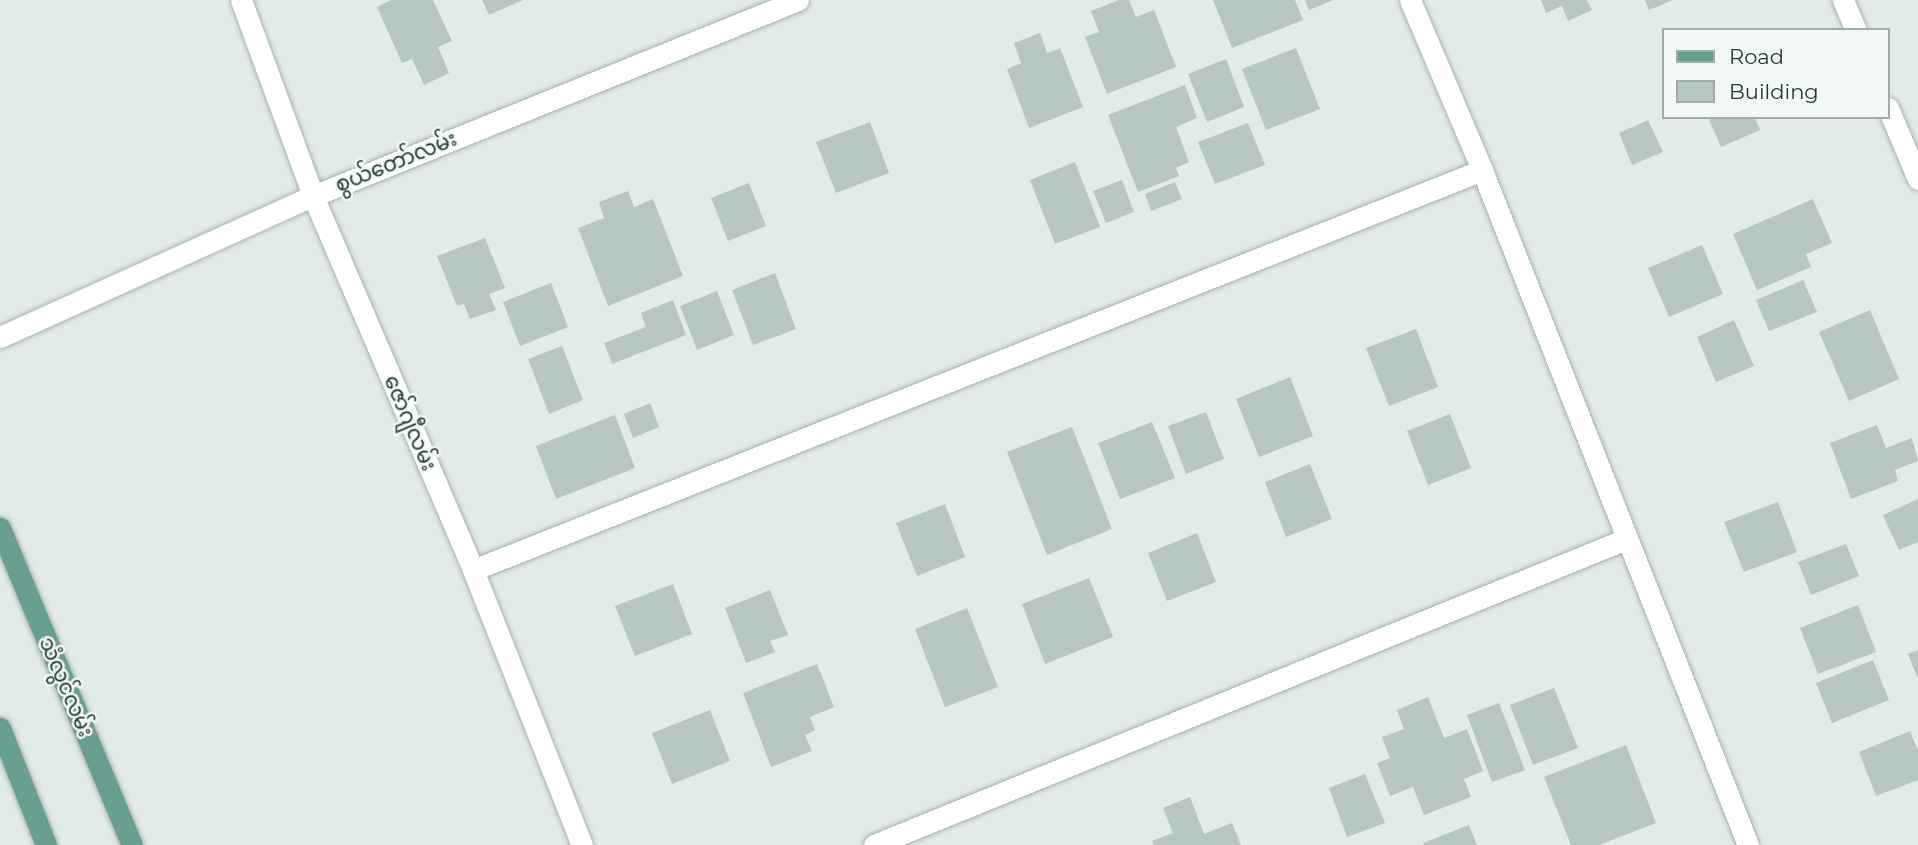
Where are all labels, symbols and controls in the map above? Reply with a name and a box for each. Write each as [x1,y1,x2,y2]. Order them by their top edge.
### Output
legend [1662,28,1890,119]
text: Road [1729,44,1784,69]
text: Building [1729,79,1819,104]
street label: စွယ်တော်လမ်း [331,126,461,198]
street label: ဇော်ဂျီလမ်း [379,371,441,475]
street label: သံလွင်လမ်း [34,633,98,741]

